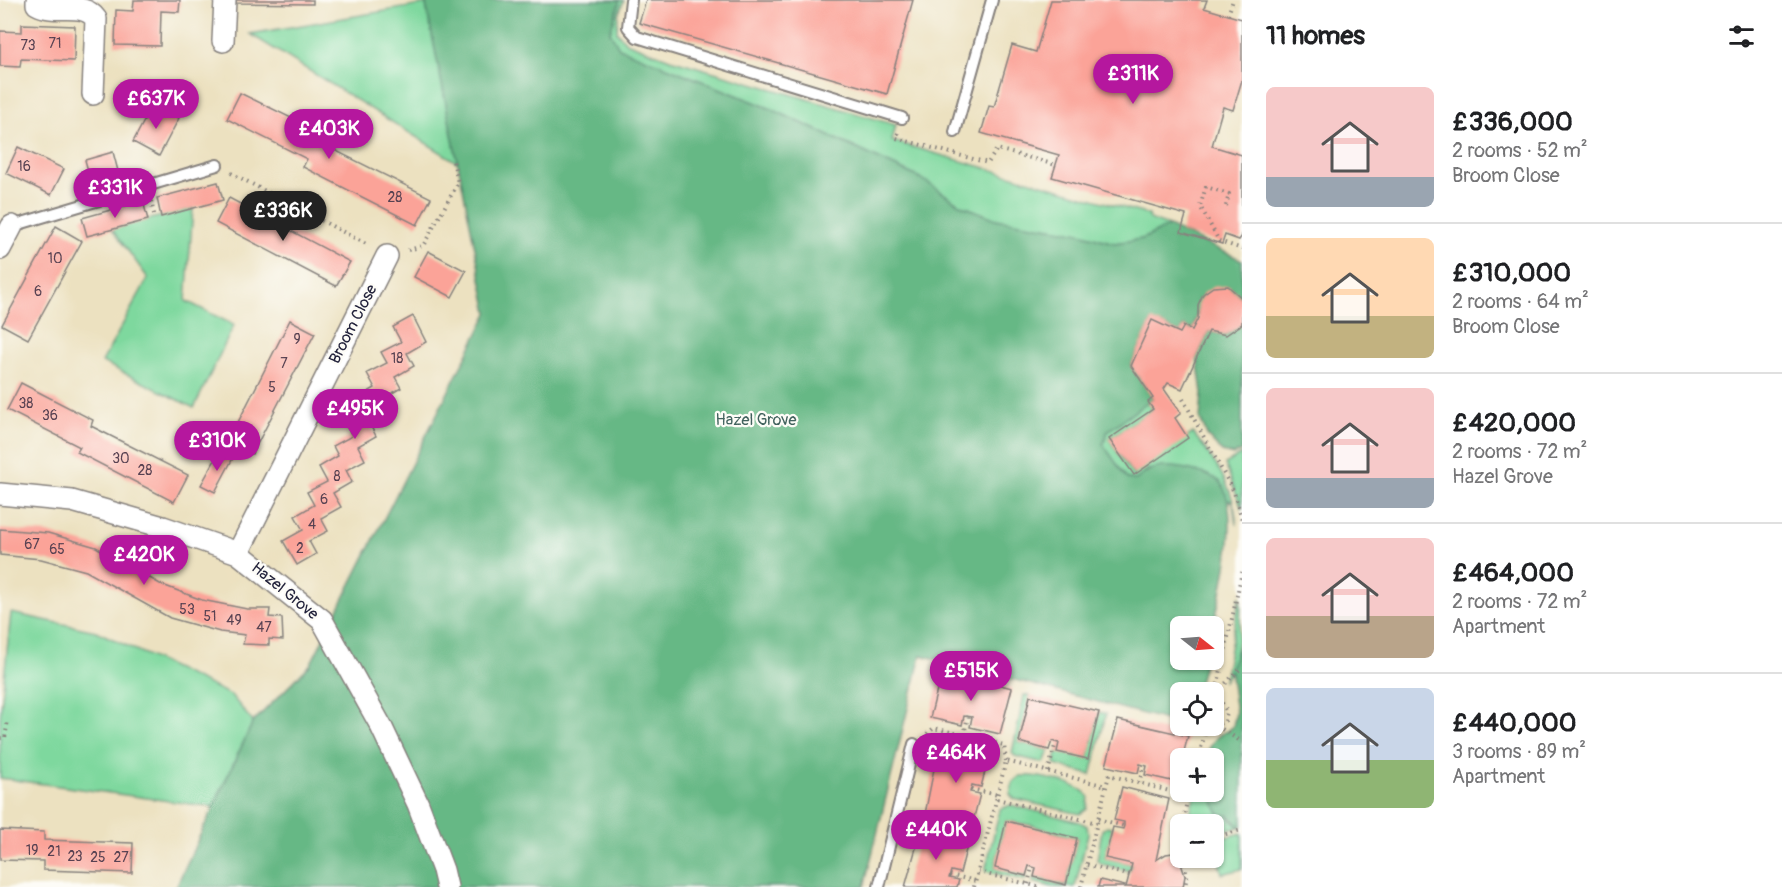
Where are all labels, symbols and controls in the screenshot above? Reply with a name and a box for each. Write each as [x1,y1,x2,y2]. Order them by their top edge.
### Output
text: 11 homes [1266,20,1365,52]
icon: filters [1725,20,1758,53]
house number: 71 [49,35,61,52]
house number: 73 [20,37,36,54]
pin: £311K [1091,54,1175,105]
text: £311K [1107,61,1159,86]
pin: £637K [114,79,198,130]
text: £637K [127,86,185,111]
text: £336,000 [1452,106,1573,138]
pin: £403K [287,109,371,160]
icon: home [1314,111,1386,183]
text: £403K [298,116,360,141]
text: 2 rooms · 52 m² [1452,138,1588,163]
house number: 16 [17,158,31,175]
text: Broom Close [1452,163,1560,188]
pin: £331K [73,168,157,219]
text: £331K [87,175,143,200]
house number: 28 [388,189,402,206]
pin: £336K [241,191,325,242]
text: £336K [254,198,312,223]
house number: 10 [47,250,63,267]
text: £310,000 [1452,257,1571,289]
icon: home [1314,262,1386,334]
street label: Broom Close [325,281,382,367]
house number: 6 [34,283,42,300]
text: 2 rooms · 64 m² [1452,289,1589,314]
text: Broom Close [1452,314,1560,339]
house number: 9 [293,331,301,348]
house number: 18 [391,350,403,367]
house number: 7 [280,355,288,372]
house number: 5 [268,379,276,396]
pin: £495K [313,389,397,440]
house number: 38 [19,395,33,412]
text: £495K [326,396,384,421]
house number: 36 [42,407,58,424]
text: £420,000 [1452,407,1576,439]
park label: Hazel Grove [716,410,796,430]
icon: home [1314,412,1386,484]
pin: £310K [175,421,259,472]
text: £310K [188,428,246,453]
text: 2 rooms · 72 m² [1452,439,1587,464]
house number: 30 [112,450,130,467]
house number: 28 [138,462,152,479]
text: Hazel Grove [1452,464,1553,489]
house number: 8 [333,468,341,485]
house number: 6 [320,491,328,508]
house number: 4 [308,516,316,533]
pin: £420K [102,535,186,586]
house number: 67 [24,536,40,553]
house number: 2 [296,540,304,557]
house number: 65 [49,541,65,558]
text: £420K [113,542,175,567]
text: £464,000 [1452,557,1574,589]
street label: Hazel Grove [247,558,323,624]
icon: home [1314,562,1386,634]
text: 2 rooms · 72 m² [1452,589,1587,614]
house number: 53 [179,601,195,618]
house number: 51 [203,608,217,625]
house number: 49 [226,612,242,629]
text: Apartment [1452,614,1545,639]
north arrow [1170,616,1224,670]
map controls [1170,616,1224,868]
house number: 47 [256,619,272,636]
pin: £515K [929,651,1013,702]
text: £515K [944,658,998,683]
button: locate [1170,682,1224,736]
text: £440,000 [1452,707,1577,739]
icon: home [1314,712,1386,784]
pin: £464K [914,733,998,784]
text: 3 rooms · 89 m² [1452,739,1586,764]
text: £464K [926,740,986,765]
button: + [1170,748,1224,802]
text: Apartment [1452,764,1545,789]
pin: £440K [894,810,978,861]
button: − [1170,814,1224,868]
text: £440K [905,817,967,842]
house number: 19 [26,842,38,859]
house number: 21 [47,843,61,860]
house number: 23 [67,848,83,865]
house number: 25 [90,849,106,866]
house number: 27 [113,849,129,866]

